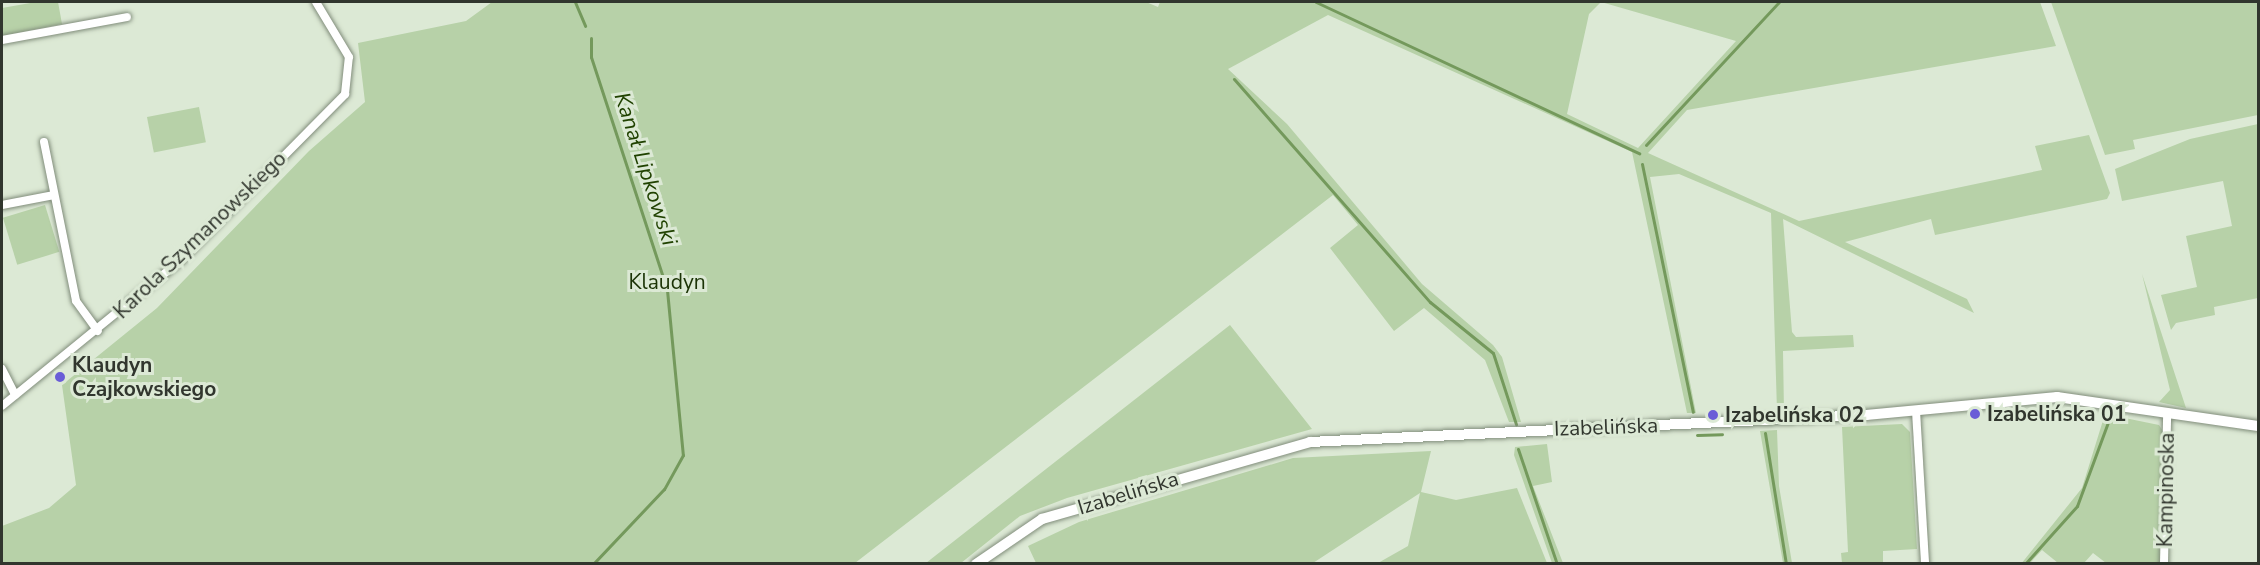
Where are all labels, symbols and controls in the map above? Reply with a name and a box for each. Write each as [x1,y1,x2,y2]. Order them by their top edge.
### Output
water label: Kanał Lipkowski [608,89,682,249]
street label: Karola Szymanowskiego [109,146,291,324]
park label: Klaudyn [628,269,706,295]
place label: Klaudyn Czajkowskiego [72,352,216,402]
marker: Klaudyn Czajkowskiego [53,370,67,384]
place label: Izabelińska 01 [1987,401,2126,427]
place label: Izabelińska 02 [1725,402,1864,428]
marker: Izabelińska 01 [1968,407,1982,421]
marker: Izabelińska 02 [1706,408,1720,422]
street label: Izabelińska [1554,413,1658,441]
street label: Kampinoska [2152,433,2180,547]
street label: Izabelińska [1075,466,1181,520]

